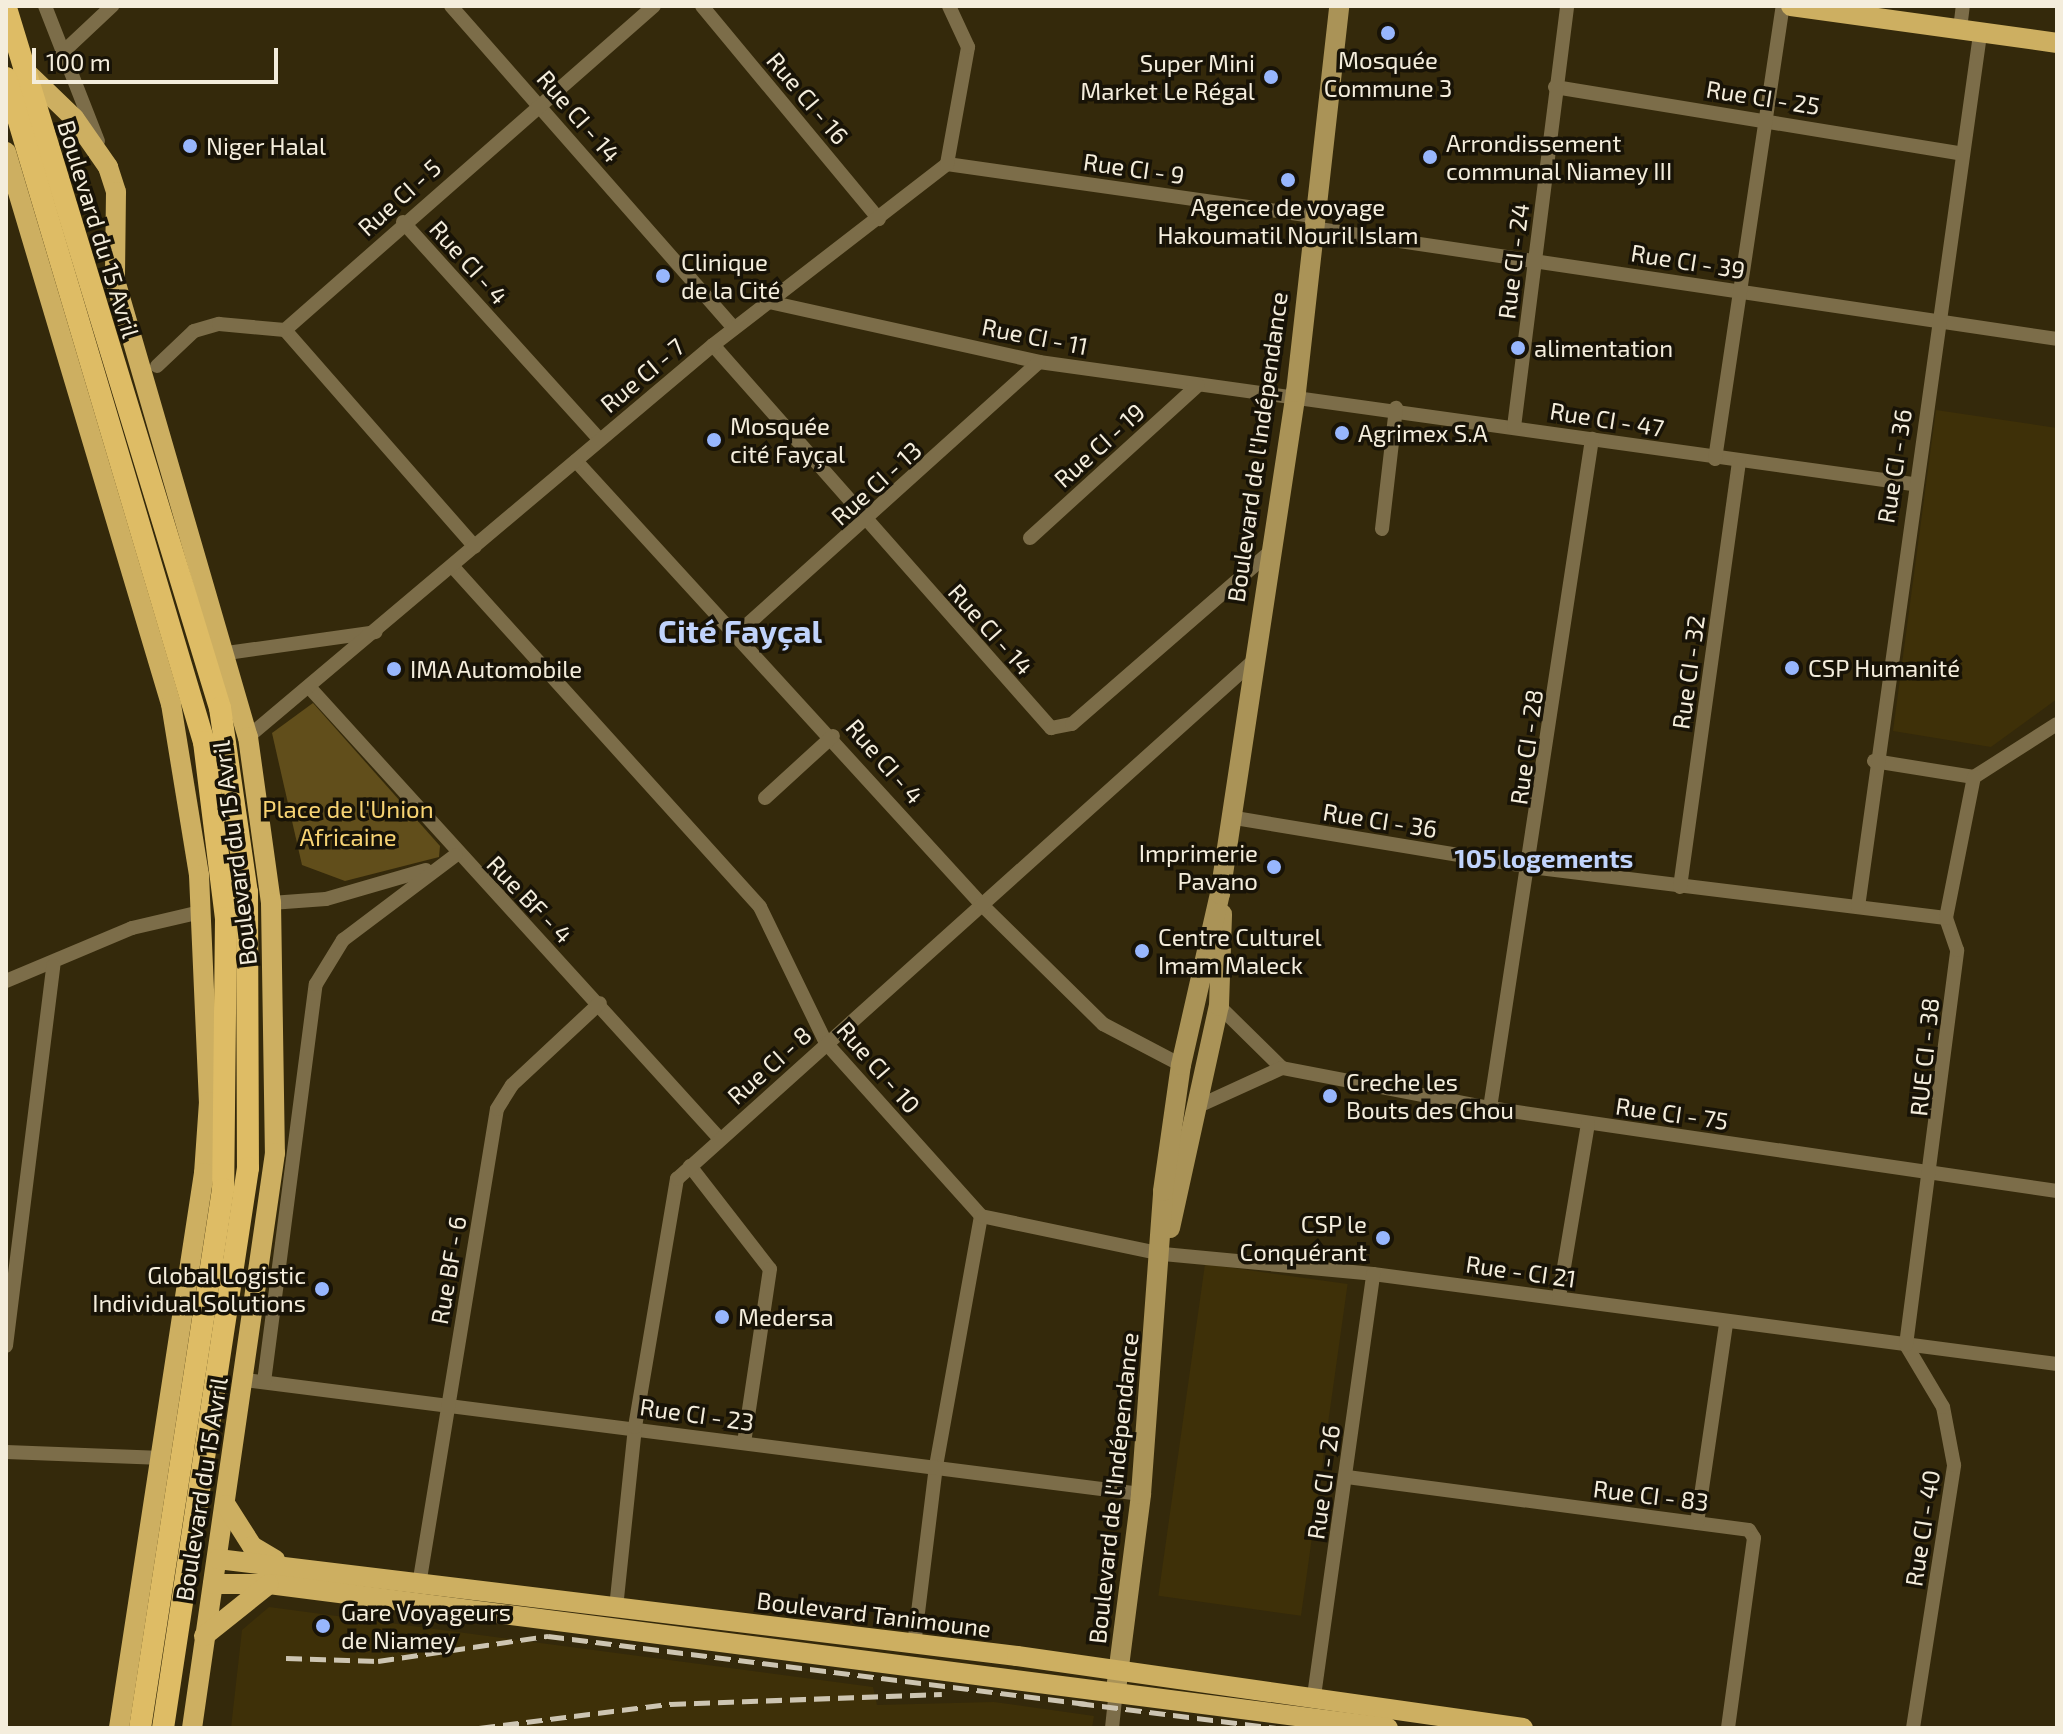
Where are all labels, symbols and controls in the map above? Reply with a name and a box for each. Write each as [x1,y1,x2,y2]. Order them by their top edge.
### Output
marker: Mosquée Commune 3 [1379,24,1397,42]
scale bar [36,32,282,82]
street label: Rue CI - 16 [761,46,855,150]
place label: Mosquée Commune 3 [1324,46,1452,102]
text: 100 m [46,47,111,76]
place label: Super Mini Market Le Régal [1080,49,1255,105]
street label: Rue CI - 14 [531,64,627,168]
marker: Super Mini Market Le Régal [1262,68,1280,86]
street label: Rue CI - 25 [1704,74,1822,120]
street label: Boulevard du 15 Avril [52,116,146,342]
place label: Arrondissement communal Niamey III [1446,129,1673,185]
place label: Niger Halal [206,132,327,160]
marker: Niger Halal [181,137,199,155]
street label: Rue CI - 9 [1082,147,1186,189]
marker: Arrondissement communal Niamey III [1421,148,1439,166]
street label: Rue CI - 5 [352,152,446,242]
marker: Agence de voyage Hakoumatil Nouril Islam [1279,171,1297,189]
place label: Agence de voyage Hakoumatil Nouril Islam [1157,193,1419,249]
street label: Rue CI - 24 [1492,201,1534,321]
street label: Rue CI - 4 [424,214,514,310]
street label: Rue CI - 39 [1629,238,1747,284]
place label: Clinique de la Cité [681,248,780,304]
marker: Clinique de la Cité [652,265,674,287]
street label: Boulevard de l'Indépendance [1221,290,1293,604]
street label: Rue CI - 11 [980,312,1090,360]
street label: Rue CI - 7 [594,332,690,418]
place label: alimentation [1534,334,1673,362]
marker: alimentation [1509,339,1527,357]
street label: Rue CI - 47 [1548,396,1666,442]
street label: Rue CI - 19 [1048,397,1150,493]
street label: Rue CI - 36 [1871,407,1917,525]
place label: Mosquée cité Fayçal [730,412,845,468]
place label: Agrimex S.A [1358,419,1488,447]
marker: Agrimex S.A [1333,424,1351,442]
marker: Mosquée cité Fayçal [705,431,723,449]
street label: Rue CI - 13 [825,435,927,531]
street label: Rue CI - 14 [943,578,1039,680]
district label: Cité Fayçal [658,611,822,649]
street label: Rue CI - 32 [1666,613,1710,731]
place label: CSP Humanité [1808,654,1960,682]
place label: IMA Automobile [410,655,583,683]
marker: CSP Humanité [1783,659,1801,677]
marker: IMA Automobile [385,660,403,678]
street label: Rue CI - 28 [1504,687,1548,807]
street label: Rue CI - 4 [840,713,930,809]
street label: Boulevard du 15 Avril [206,739,262,967]
park label: Place de l'Union Africaine [262,795,434,851]
street label: Rue CI - 36 [1321,797,1439,843]
place label: Imprimerie Pavano [1139,839,1258,895]
district label: 105 logements [1455,842,1633,874]
street label: Rue BF - 4 [481,849,579,949]
marker: Imprimerie Pavano [1265,858,1283,876]
place label: Centre Culturel Imam Maleck [1158,923,1322,979]
marker: Centre Culturel Imam Maleck [1133,942,1151,960]
street label: RUE CI - 38 [1903,996,1945,1118]
street label: Rue CI - 10 [831,1015,927,1119]
street label: Rue CI - 8 [721,1020,817,1110]
place label: Creche les Bouts des Chou [1346,1068,1514,1124]
marker: Creche les Bouts des Chou [1321,1087,1339,1105]
street label: Rue CI - 75 [1614,1091,1730,1135]
place label: CSP le Conquérant [1240,1210,1367,1266]
street label: Rue BF - 6 [424,1213,472,1327]
marker: CSP le Conquérant [1374,1229,1392,1247]
street label: Rue - CI 21 [1464,1249,1578,1293]
place label: Global Logistic Individual Solutions [92,1261,306,1317]
marker: Global Logistic Individual Solutions [313,1280,331,1298]
place label: Medersa [738,1303,834,1331]
marker: Medersa [713,1308,731,1326]
street label: Boulevard de l'Indépendance [1082,1331,1144,1645]
street label: Boulevard du 15 Avril [169,1375,233,1603]
street label: Rue CI - 23 [638,1392,756,1436]
street label: Rue CI - 26 [1301,1423,1345,1541]
street label: Rue CI - 40 [1899,1468,1945,1588]
street label: Rue CI - 83 [1592,1474,1710,1516]
street label: Boulevard Tanimoune [755,1585,993,1643]
place label: Gare Voyageurs de Niamey [341,1598,511,1654]
marker: Gare Voyageurs de Niamey [312,1615,334,1637]

